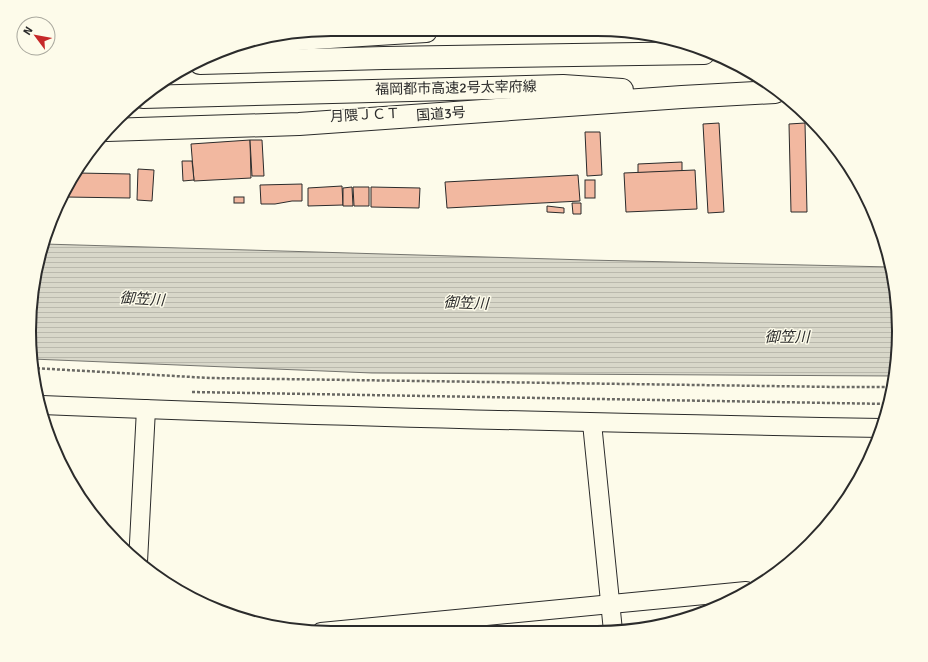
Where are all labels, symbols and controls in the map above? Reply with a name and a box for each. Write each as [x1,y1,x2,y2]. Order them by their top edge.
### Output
north arrow [16,16,56,56]
text: N [20,24,35,38]
street label: 福岡都市高速2号太宰府線 [375,78,537,98]
street label: 国道3号 [416,104,466,124]
street label: 月隈ＪＣＴ [330,105,400,125]
water label: 御笠川 [119,289,167,309]
water label: 御笠川 [443,293,491,313]
water label: 御笠川 [764,328,811,346]

